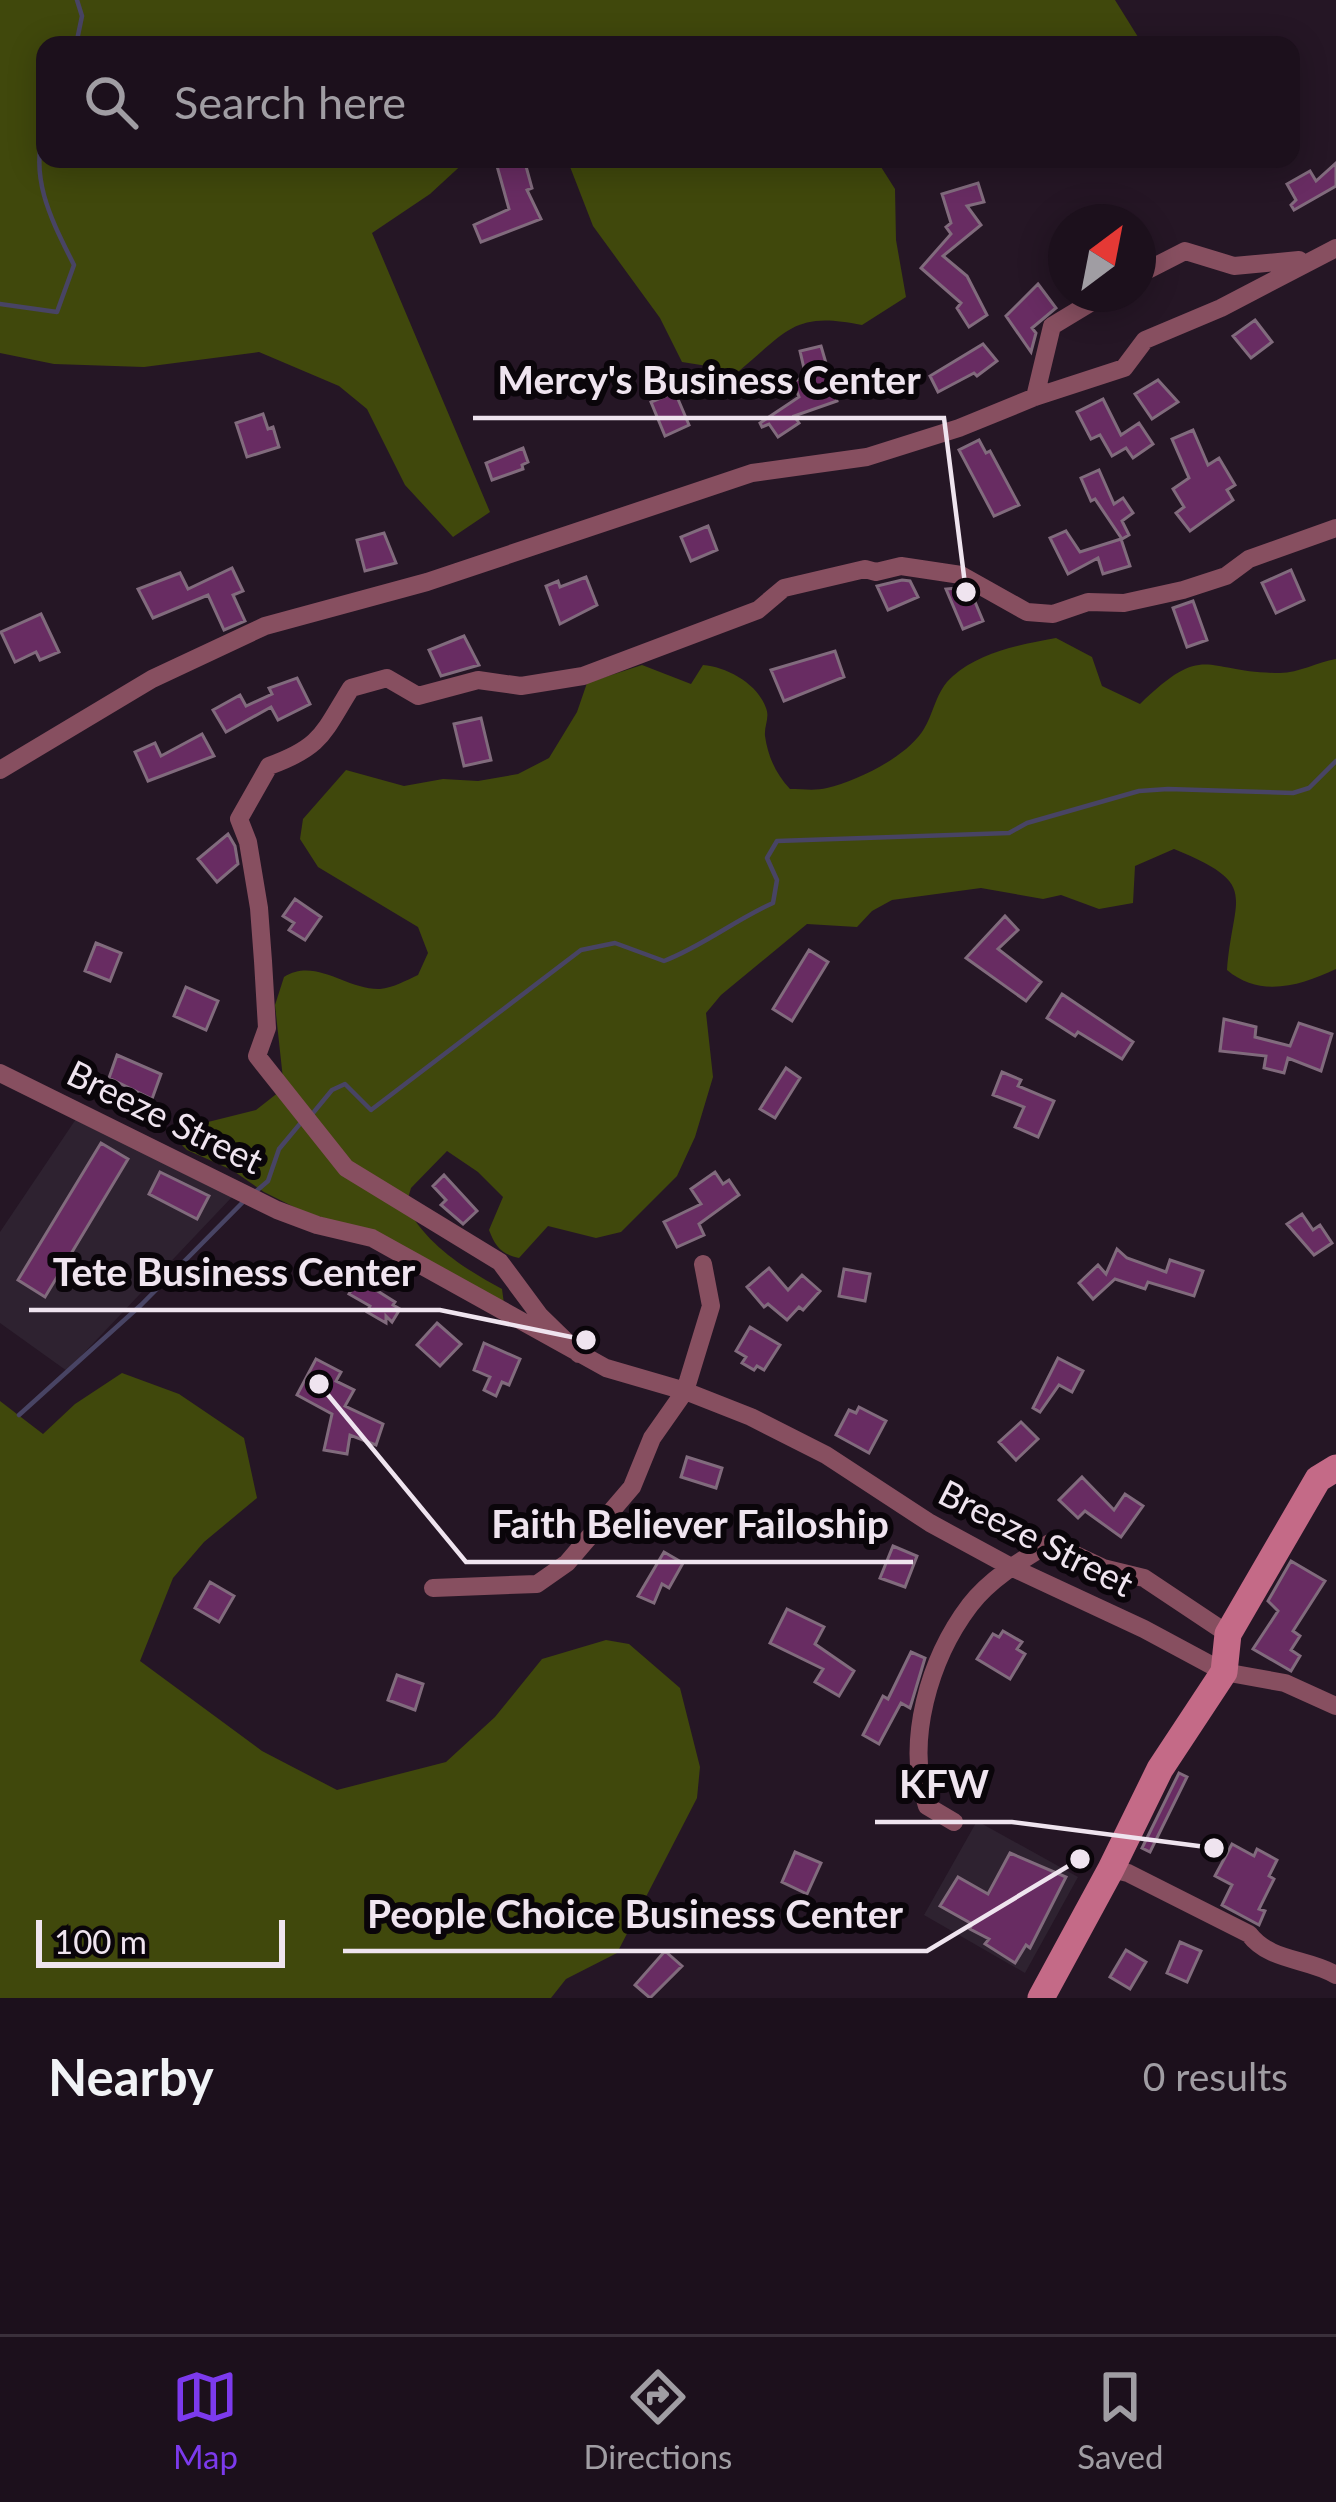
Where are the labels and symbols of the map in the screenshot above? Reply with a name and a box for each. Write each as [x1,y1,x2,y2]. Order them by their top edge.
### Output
north arrow [1048,204,1156,312]
callout: Mercy's Business Center [473,343,944,418]
text: Mercy's Business Center [497,356,921,402]
street label: Breeze Street [60,1050,271,1182]
callout: Tete Business Center [29,1235,440,1310]
text: Tete Business Center [53,1248,416,1294]
street label: Breeze Street [932,1469,1141,1605]
callout: Faith Believer Failoship [466,1487,913,1562]
text: Faith Believer Failoship [491,1500,889,1546]
callout: KFW [875,1747,1012,1822]
text: KFW [899,1760,989,1806]
callout: People Choice Business Center [343,1876,927,1951]
text: People Choice Business Center [367,1890,903,1936]
scale bar [36,1914,285,1967]

